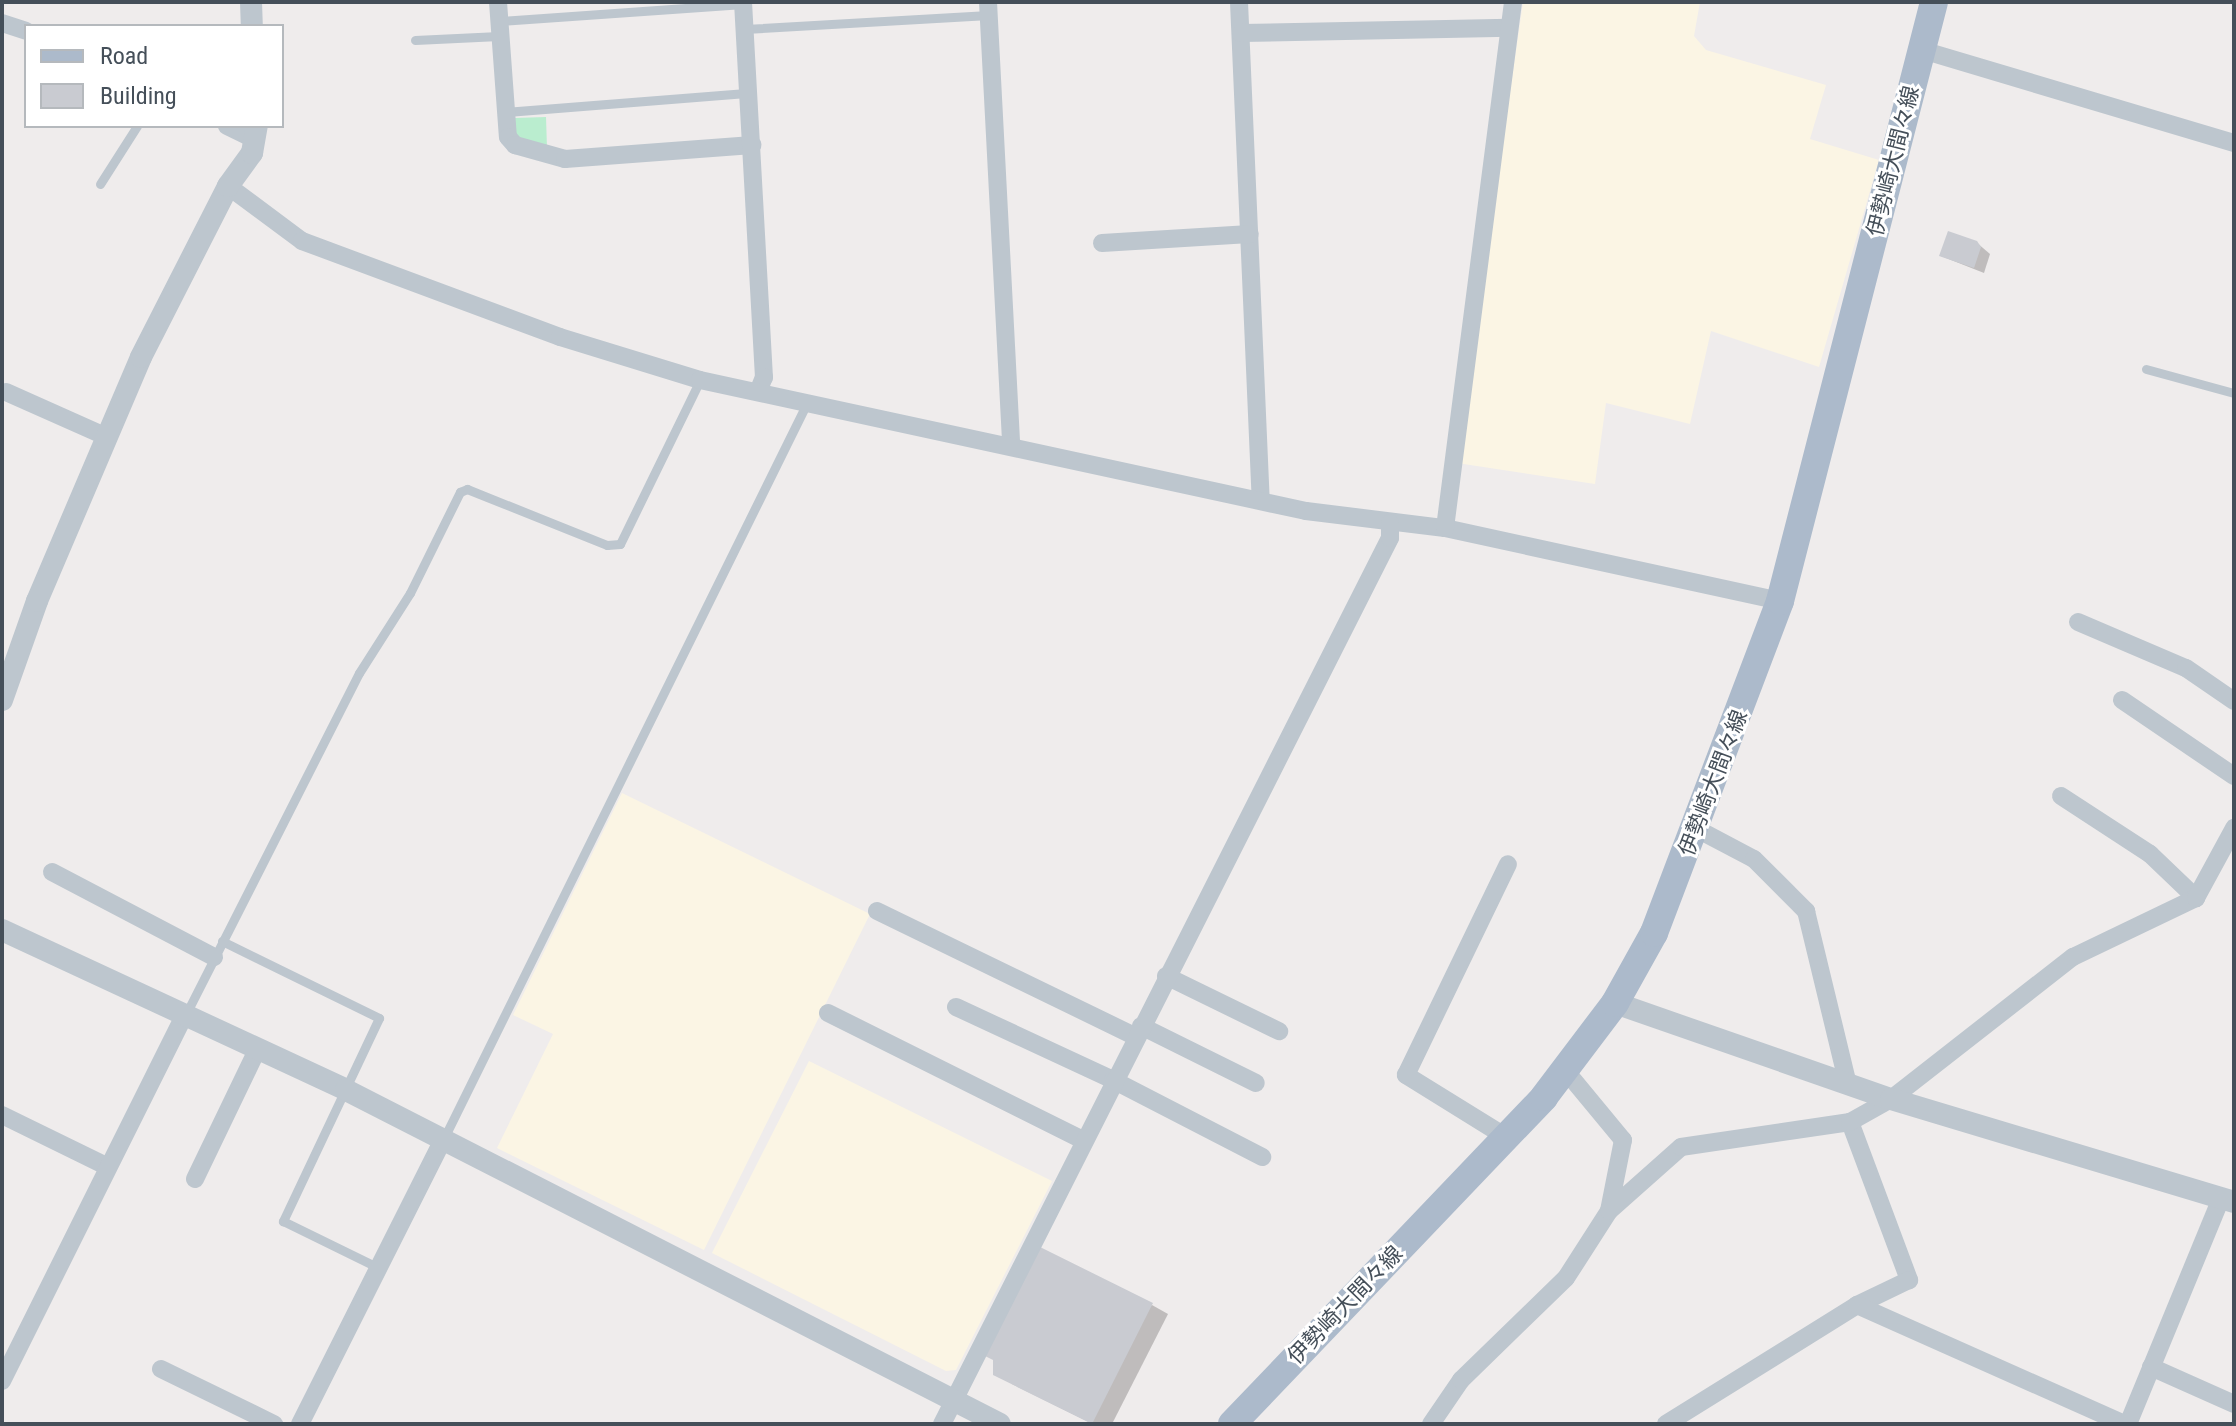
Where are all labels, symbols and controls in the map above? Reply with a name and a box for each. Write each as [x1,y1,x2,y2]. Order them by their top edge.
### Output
legend [24,24,284,128]
text: Road [100,42,148,70]
text: Building [100,82,177,110]
street label: 伊勢崎大間々線 [1862,83,1924,239]
street label: 伊勢崎大間々線 [1673,706,1753,860]
street label: 伊勢崎大間々線 [1282,1240,1408,1370]

